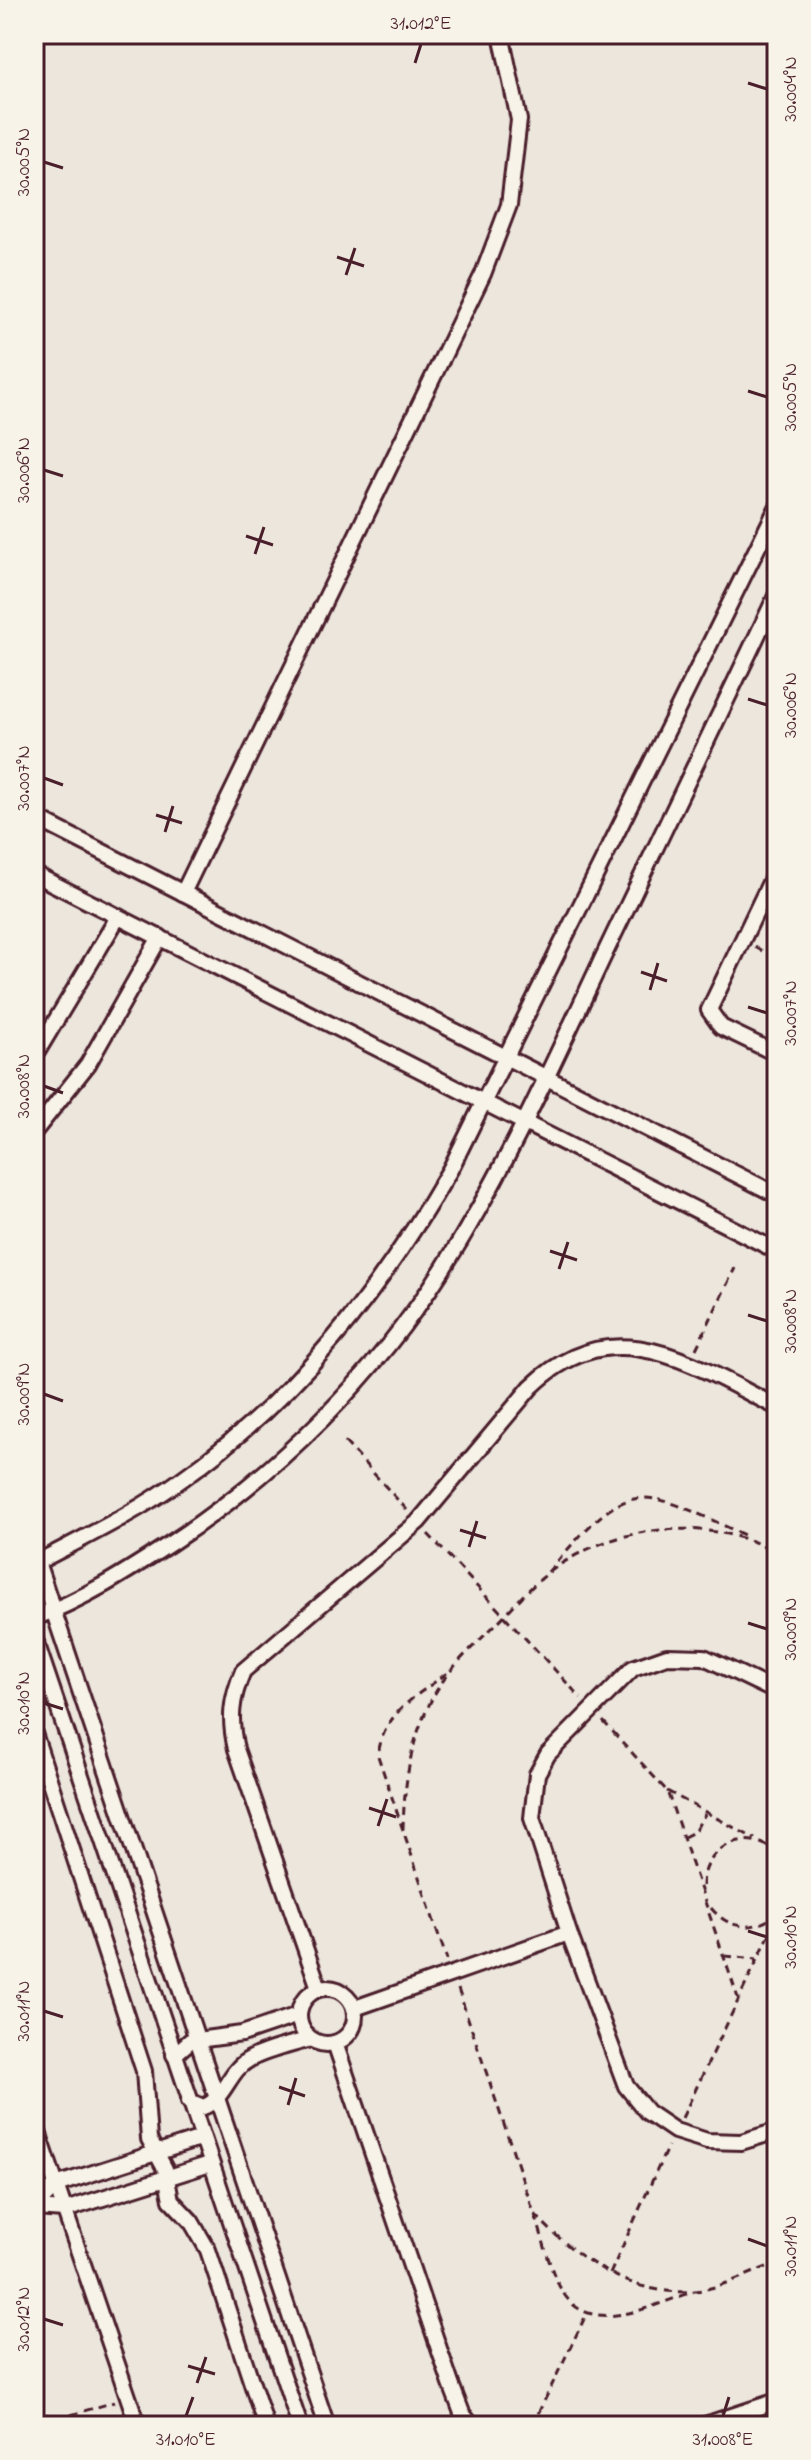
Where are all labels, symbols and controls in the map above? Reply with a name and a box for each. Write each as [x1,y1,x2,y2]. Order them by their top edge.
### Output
text: 31.012°E [390,10,452,39]
text: 30.004°N [777,56,806,122]
text: 30.005°N [10,128,39,196]
text: 30.005°N [777,363,806,431]
text: 30.006°N [10,437,39,503]
text: 30.006°N [777,672,806,738]
text: 30.007°N [10,745,39,811]
text: 30.007°N [777,980,806,1046]
text: 30.008°N [10,1054,39,1118]
text: 30.008°N [777,1289,806,1353]
text: 30.009°N [10,1362,39,1426]
text: 30.009°N [777,1597,806,1661]
text: 30.010°N [10,1671,39,1735]
text: 30.010°N [777,1905,806,1969]
text: 30.011°N [10,1980,39,2042]
text: 30.011°N [777,2215,806,2277]
text: 30.012°N [10,2287,39,2351]
text: 31.010°E [156,2426,216,2455]
text: 31.008°E [693,2426,753,2455]

